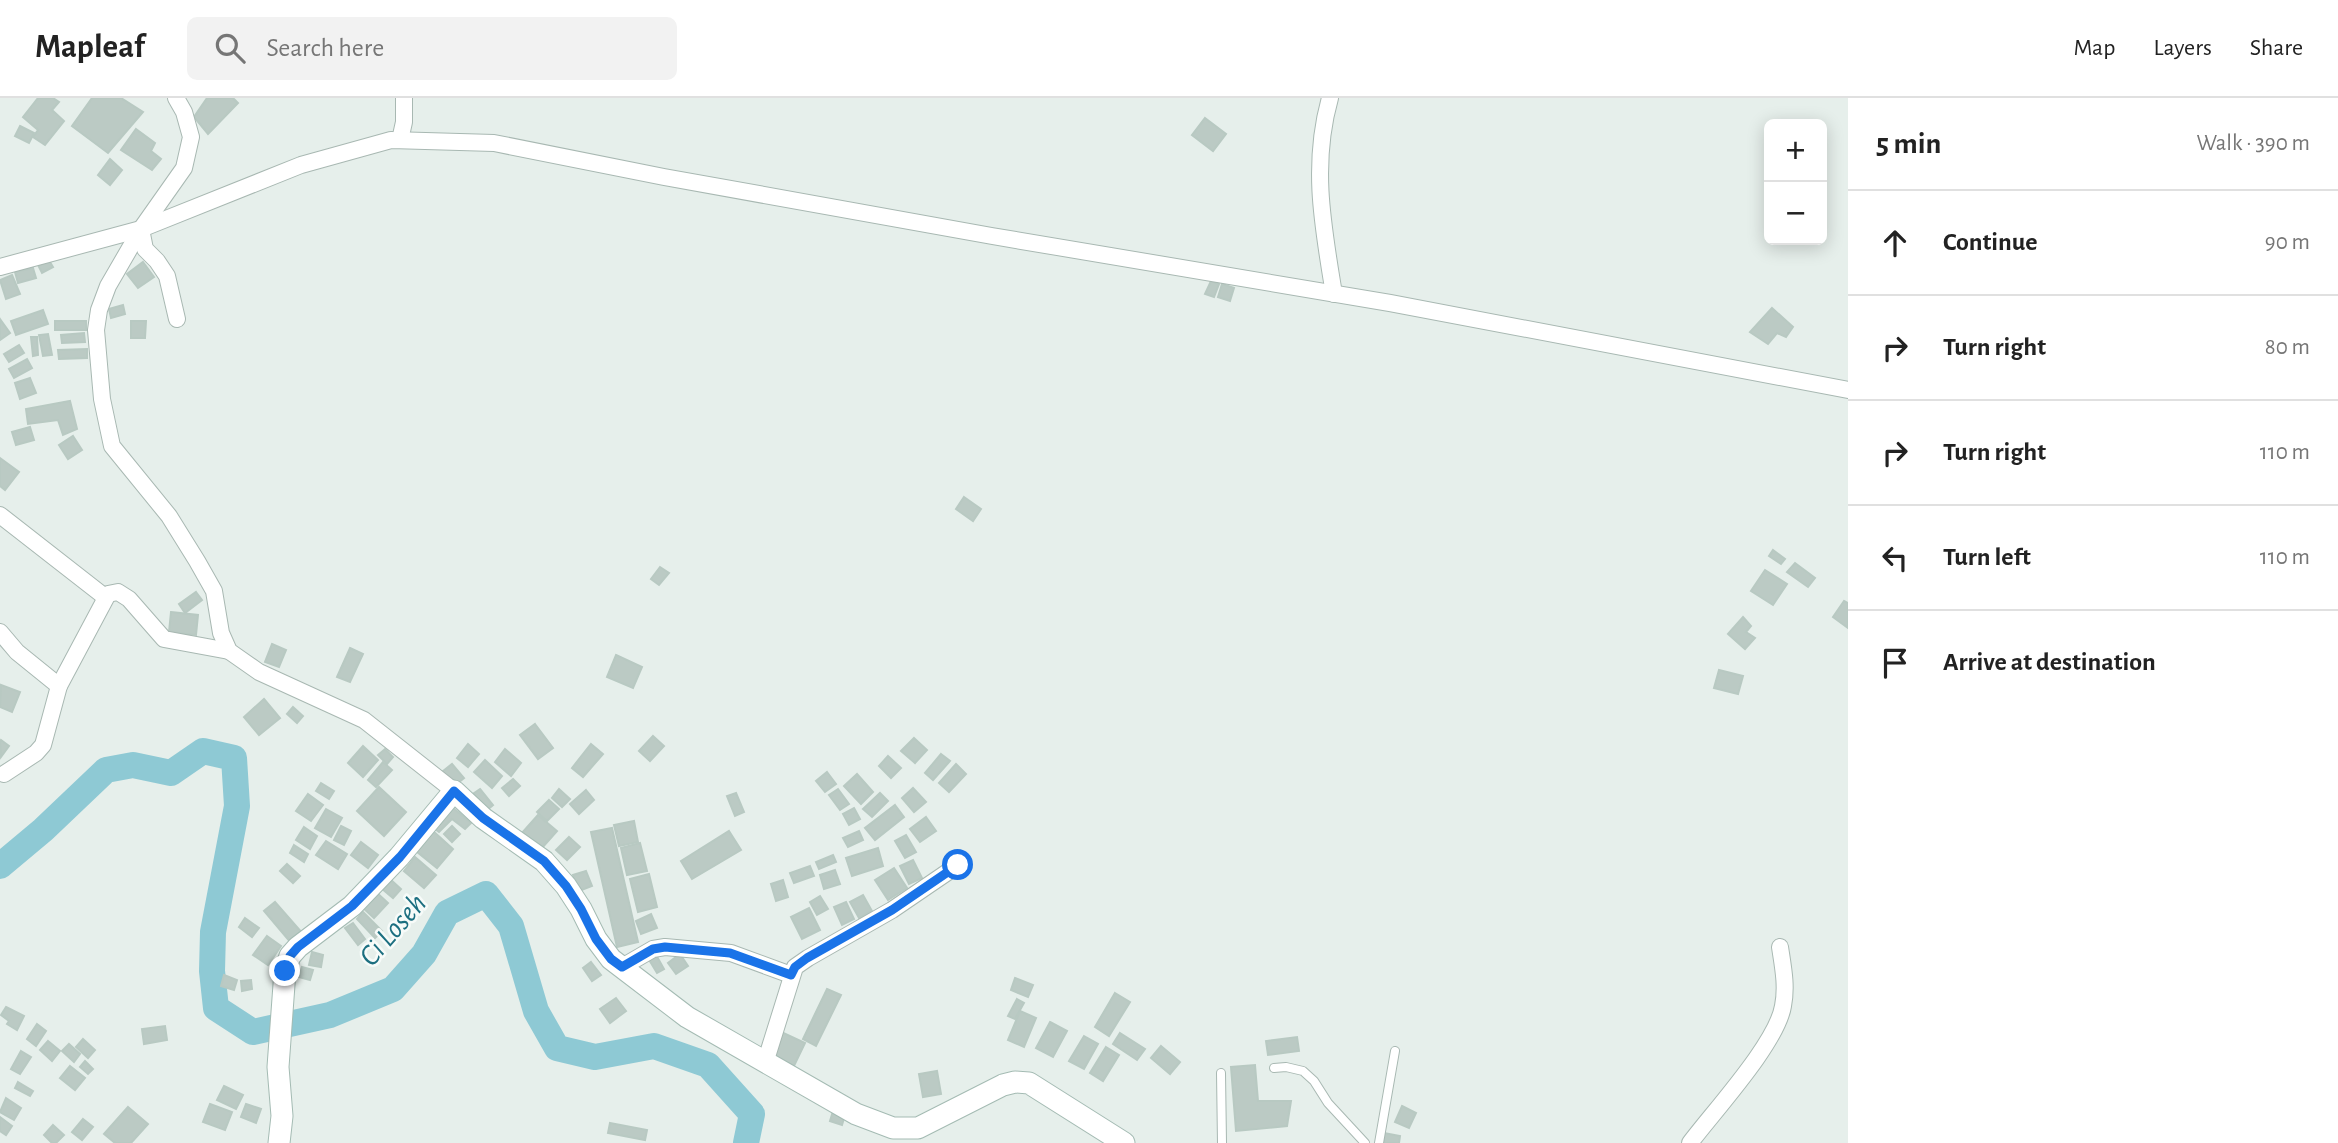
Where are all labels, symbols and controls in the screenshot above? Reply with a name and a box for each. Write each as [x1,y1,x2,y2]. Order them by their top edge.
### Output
search box [187,17,677,80]
icon: search [211,29,249,67]
text: Mapleaf [35,31,145,64]
text: Search here [267,35,384,61]
text: Map [2073,36,2115,60]
text: Layers [2153,36,2212,60]
text: Share [2250,36,2303,60]
map controls [1764,119,1827,245]
button: + [1764,119,1827,182]
text: 5 min [1876,129,1941,159]
text: Walk · 390 m [2196,132,2310,155]
button: − [1764,182,1827,245]
icon: ahead [1876,224,1914,262]
text: Continue [1943,229,2038,255]
text: 90 m [2265,231,2310,254]
icon: right [1876,329,1914,367]
text: Turn right [1943,334,2046,360]
text: 80 m [2265,336,2310,359]
icon: right [1876,434,1914,472]
text: Turn right [1943,439,2046,465]
text: 110 m [2260,441,2310,464]
icon: left [1876,539,1914,577]
text: Turn left [1943,544,2031,570]
text: 110 m [2260,546,2310,569]
icon: arrive [1876,644,1914,682]
text: Arrive at destination [1943,649,2156,675]
route start [942,849,973,880]
water label: Ci Loseh [354,888,432,972]
route end [269,955,300,986]

